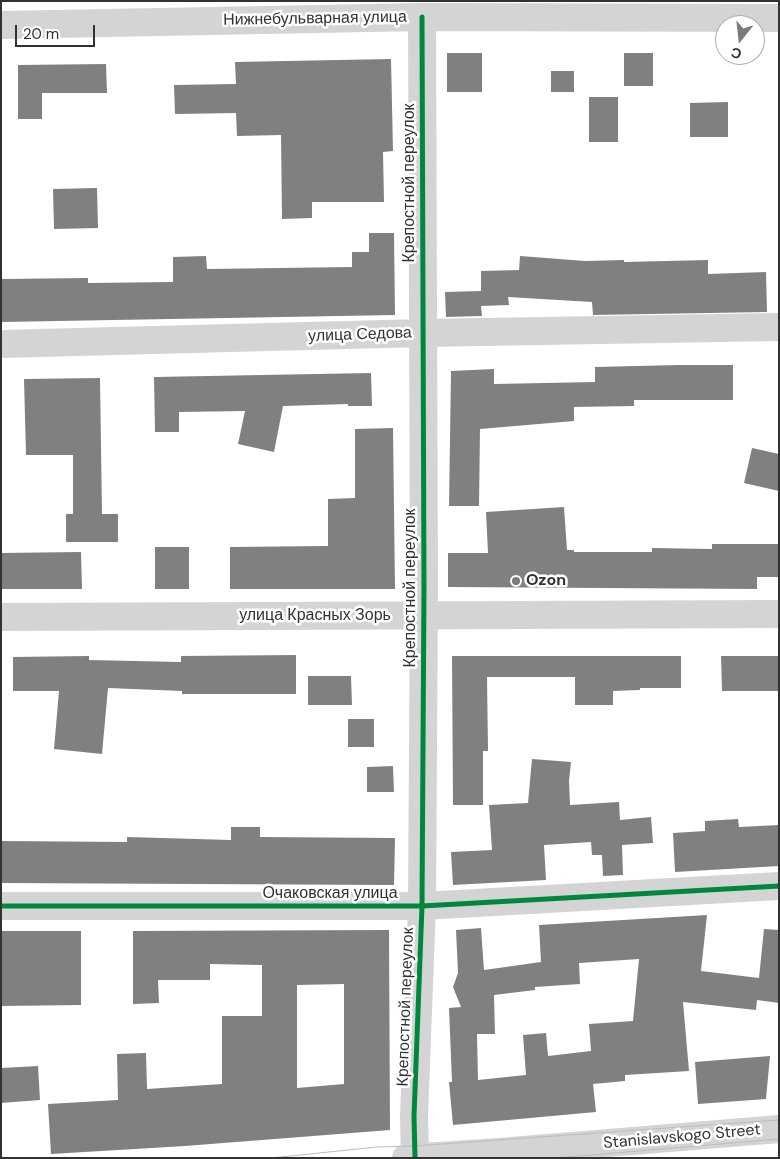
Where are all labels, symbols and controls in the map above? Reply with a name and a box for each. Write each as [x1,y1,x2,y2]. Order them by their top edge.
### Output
street label: Нижнебульварная улица [223,8,407,30]
scale bar [18,15,98,47]
north arrow [715,15,765,65]
text: 20 m [23,24,59,44]
text: С [729,43,743,64]
street label: Крепостной переулок [400,103,420,263]
street label: улица Седова [308,324,412,346]
street label: Крепостной переулок [401,508,421,668]
place label: Ozon [526,571,566,591]
marker: Ozon [510,575,522,587]
street label: улица Красных Зорь [239,606,391,626]
street label: Очаковская улица [262,884,398,904]
street label: Крепостной переулок [394,927,418,1087]
street label: Stanislavskogo Street [603,1121,761,1153]

